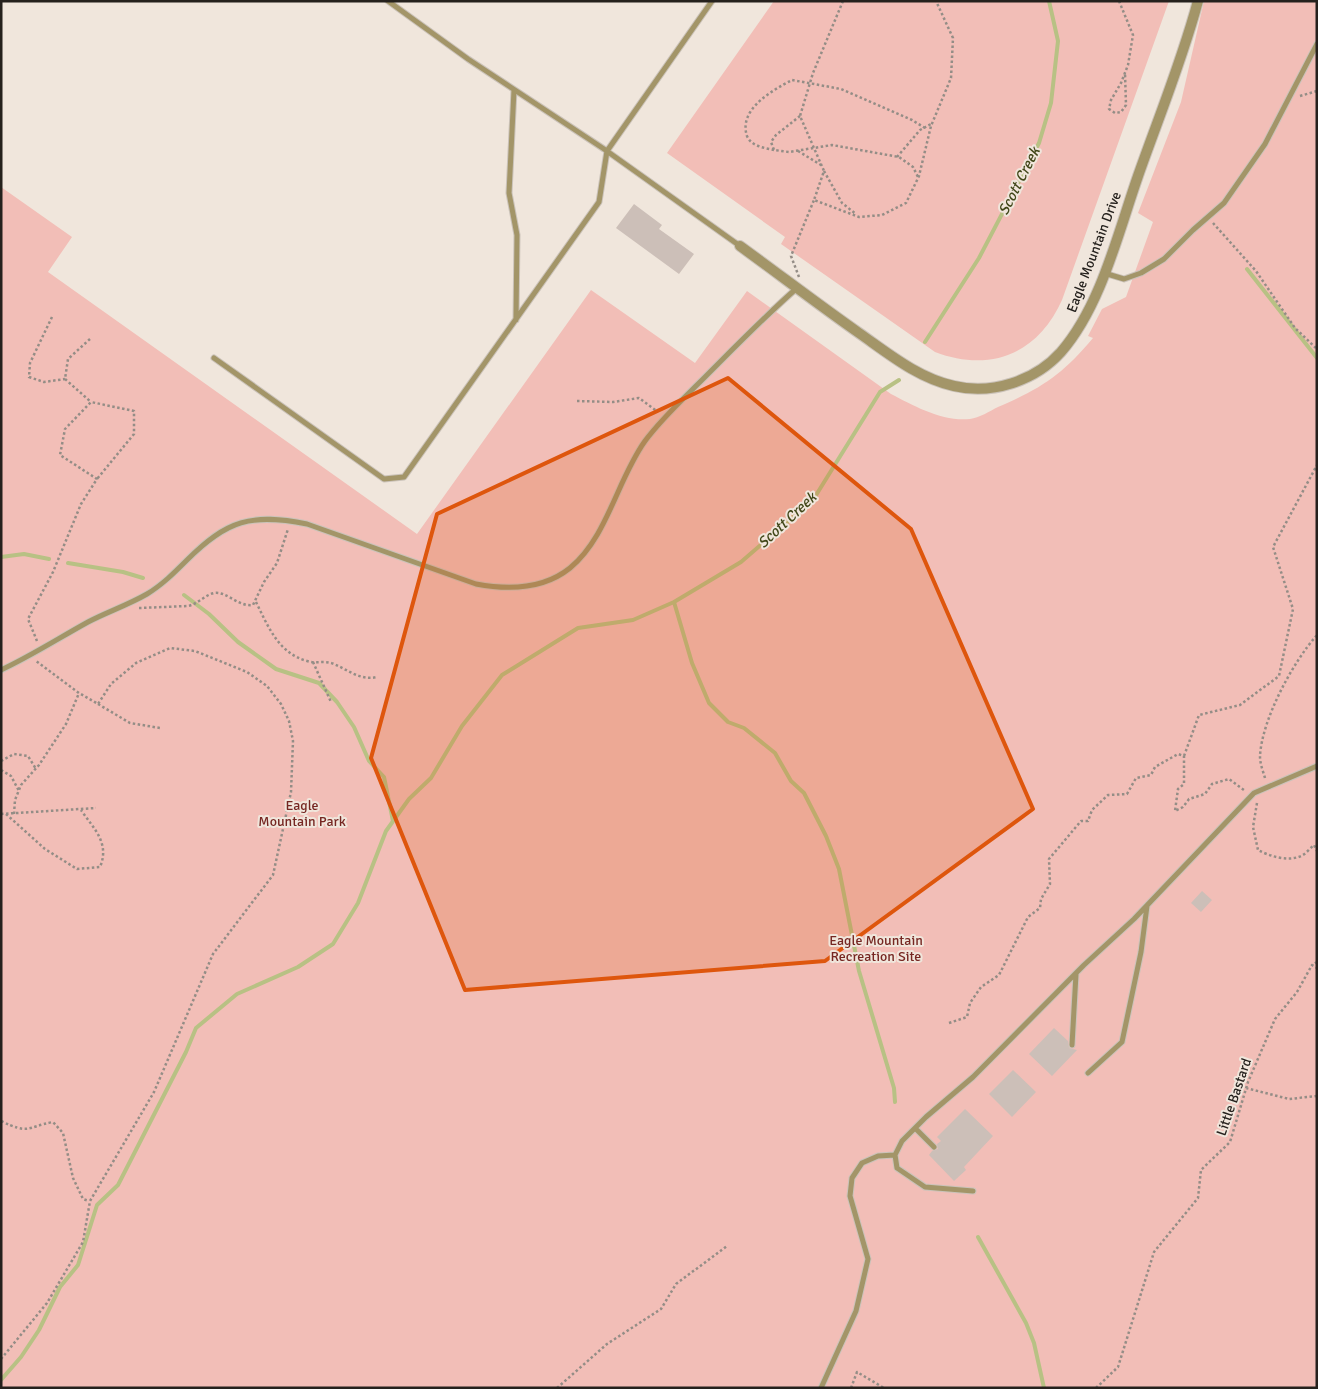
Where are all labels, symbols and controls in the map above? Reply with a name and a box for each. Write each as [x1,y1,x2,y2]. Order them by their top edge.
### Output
water label: Scott Creek [994,143,1044,218]
street label: Eagle Mountain Drive [1063,189,1125,315]
water label: Scott Creek [754,487,821,552]
park label: Eagle Mountain Park [258,797,346,830]
park label: Eagle Mountain Recreation Site [829,932,923,965]
street label: Little Bastard [1213,1056,1255,1138]

